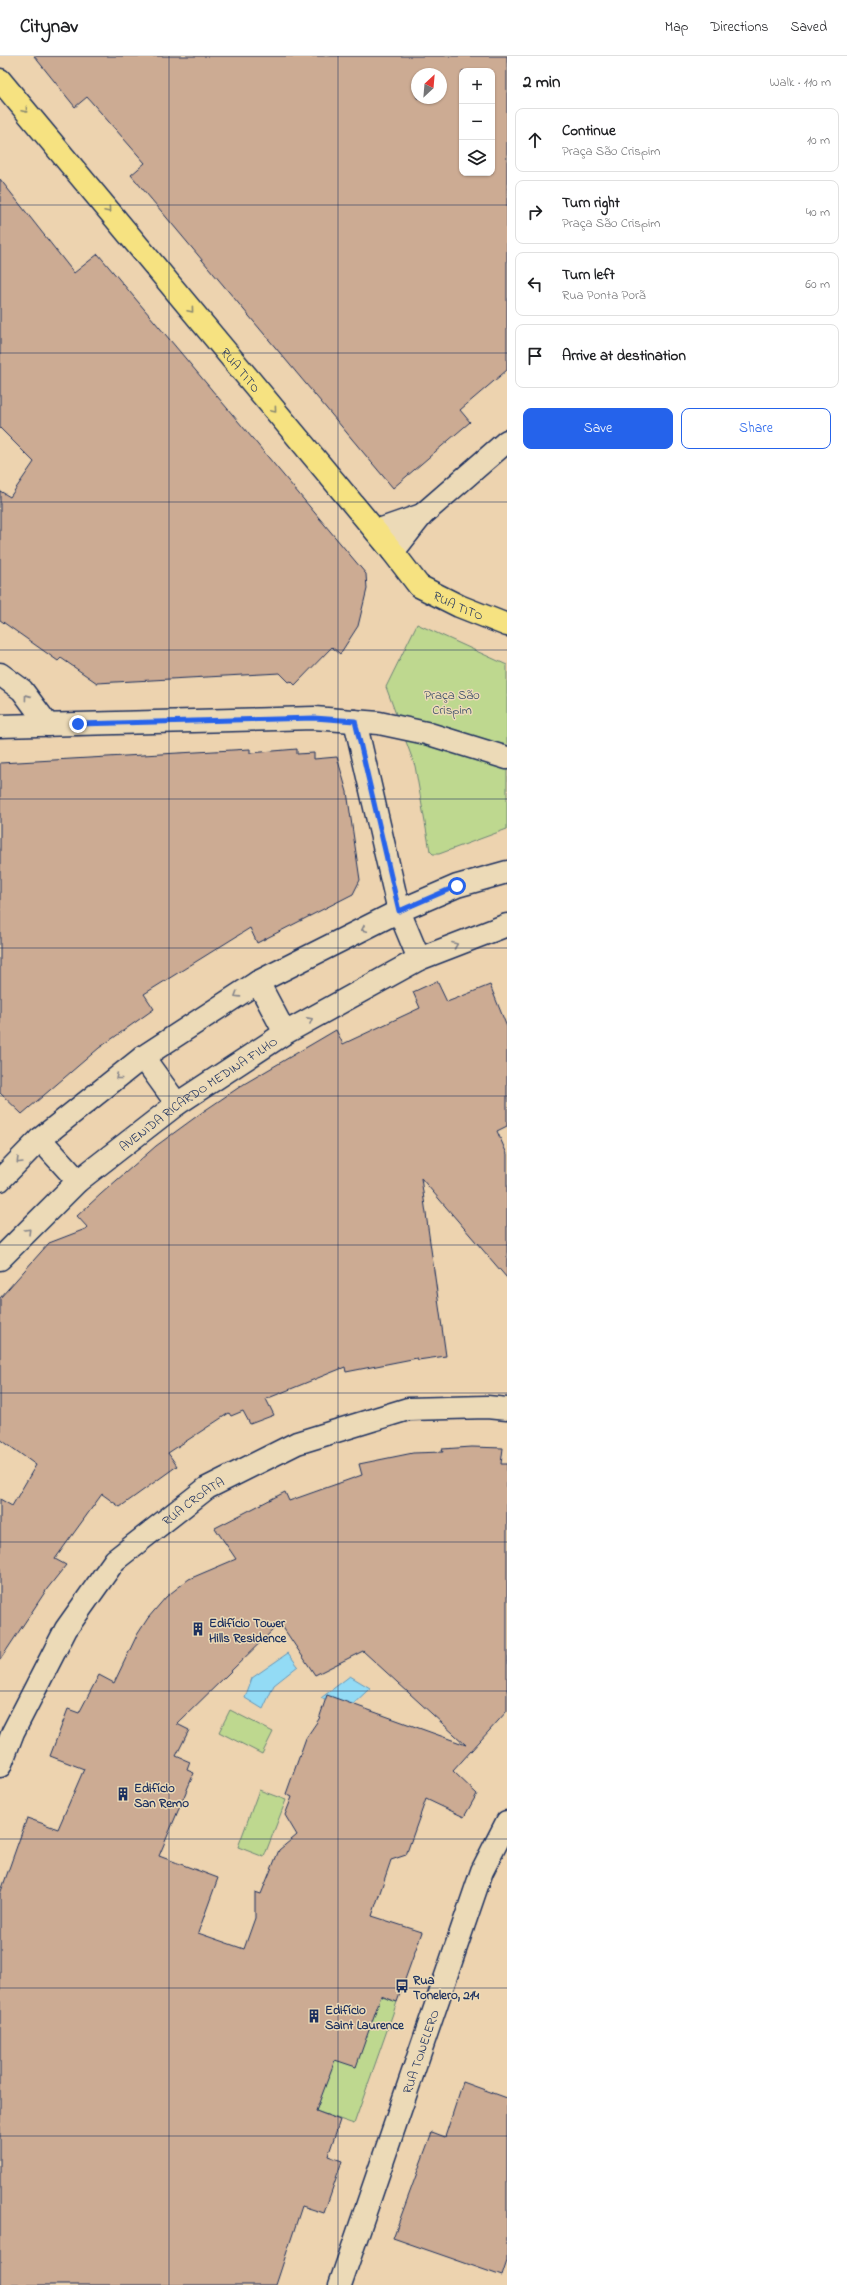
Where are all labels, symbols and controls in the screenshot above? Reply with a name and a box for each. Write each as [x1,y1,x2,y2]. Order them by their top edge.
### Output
text: Citynav [20,14,78,41]
text: Map [665,17,688,38]
text: Directions [710,17,768,38]
text: Saved [790,17,827,38]
north arrow [411,68,447,104]
map controls [459,68,495,176]
button: + [459,68,495,104]
text: 2 min [523,70,560,95]
text: Walk · 110 m [770,73,831,92]
button: − [459,104,495,140]
one-way arrow [20,105,27,112]
text: Continue [562,120,616,142]
icon: ahead [524,129,546,151]
text: 10 m [807,131,830,150]
button: layers [459,140,495,176]
text: Praça São Crispim [562,142,660,161]
text: Turn right [562,192,620,214]
icon: right [524,201,546,223]
text: 40 m [806,203,830,222]
one-way arrow [104,205,111,212]
text: Praça São Crispim [562,214,660,233]
text: Turn left [562,264,615,286]
icon: left [524,273,546,295]
text: 60 m [805,275,830,294]
text: Rua Ponta Porã [562,286,646,305]
one-way arrow [187,305,194,312]
street label: RUA TITO [216,344,264,397]
icon: arrive [524,345,546,367]
text: Arrive at destination [562,345,686,367]
one-way arrow [270,405,277,412]
button: Save [523,408,673,449]
button: Share [681,408,831,449]
street label: RUA TITO [430,587,486,626]
park label: Praça São Crispim [424,686,480,720]
one-way arrow [25,694,32,701]
route end [69,715,87,733]
route start [448,877,466,895]
one-way arrow [361,924,368,932]
one-way arrow [452,941,459,949]
one-way arrow [234,990,241,997]
one-way arrow [306,1017,313,1024]
street label: AVENIDA RICARDO MEDINA FILHO [116,1032,282,1157]
one-way arrow [115,1072,123,1079]
one-way arrow [16,1156,24,1164]
one-way arrow [23,1229,31,1236]
street label: RUA CROATA [159,1473,228,1531]
place label: Edifício Tower Hills Residence [209,1614,287,1648]
building icon: Edifício Tower Hills Residence [190,1621,206,1637]
place label: Edifício San Remo [134,1779,189,1813]
building icon: Edifício San Remo [115,1786,131,1802]
place label: Rua Tonelero, 214 [412,1971,480,2005]
bus stop icon: Rua Tonelero, 214 [394,1978,410,1994]
place label: Edifício Saint Laurence [325,2001,405,2035]
street label: RUA TONELERO [398,2007,445,2097]
building icon: Edifício Saint Laurence [306,2008,322,2024]

